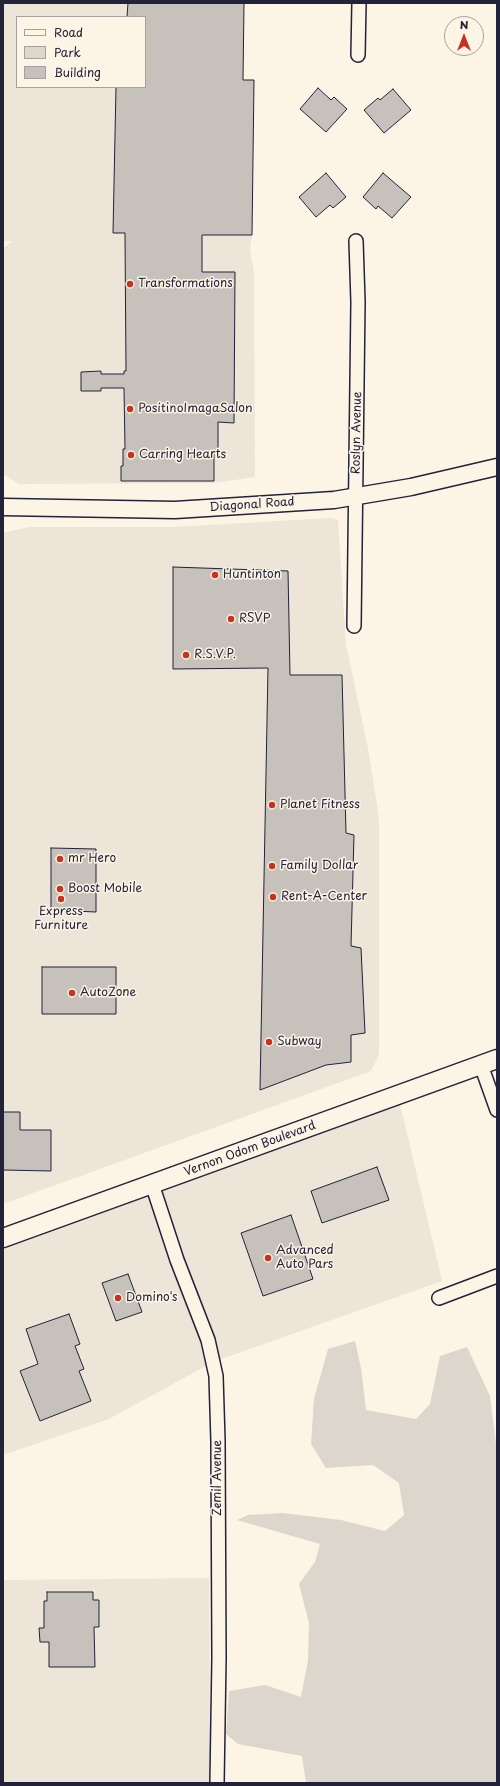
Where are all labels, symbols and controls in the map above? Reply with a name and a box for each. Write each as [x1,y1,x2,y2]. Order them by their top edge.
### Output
legend [16,16,146,88]
north arrow [444,16,484,56]
text: N [460,16,468,33]
text: Road [54,23,83,41]
text: Park [54,43,81,61]
text: Building [54,63,101,81]
place label: Transformations [138,277,233,291]
marker: Transformations [125,279,135,289]
street label: Roslyn Avenue [349,392,365,474]
place label: PositinoImagaSalon [138,402,252,416]
marker: PositinoImagaSalon [125,404,135,414]
place label: Carring Hearts [139,448,226,462]
marker: Carring Hearts [126,450,136,460]
street label: Diagonal Road [209,495,295,515]
place label: Huntinton [223,568,281,582]
marker: Huntinton [210,570,220,580]
place label: RSVP [239,612,270,626]
marker: RSVP [226,614,236,624]
place label: R.S.V.P. [194,648,236,662]
marker: R.S.V.P. [181,650,191,660]
place label: Planet Fitness [280,798,360,812]
marker: Planet Fitness [267,800,277,810]
place label: mr Hero [68,852,116,866]
marker: mr Hero [55,854,65,864]
place label: Family Dollar [280,859,358,873]
marker: Family Dollar [267,861,277,871]
place label: Boost Mobile [68,882,142,896]
marker: Boost Mobile [55,884,65,894]
place label: Rent-A-Center [281,890,367,904]
marker: Rent-A-Center [268,892,278,902]
marker: Express Furniture [56,894,66,904]
place label: Express Furniture [34,905,88,933]
place label: AutoZone [80,986,136,1000]
marker: AutoZone [67,988,77,998]
place label: Subway [277,1035,322,1049]
marker: Subway [264,1037,274,1047]
street label: Vernon Odom Boulevard [182,1118,318,1180]
place label: Advanced Auto Pars [276,1244,334,1272]
marker: Advanced Auto Pars [263,1253,273,1263]
place label: Domino's [126,1291,178,1305]
marker: Domino's [113,1293,123,1303]
street label: Zemil Avenue [211,1440,225,1516]

